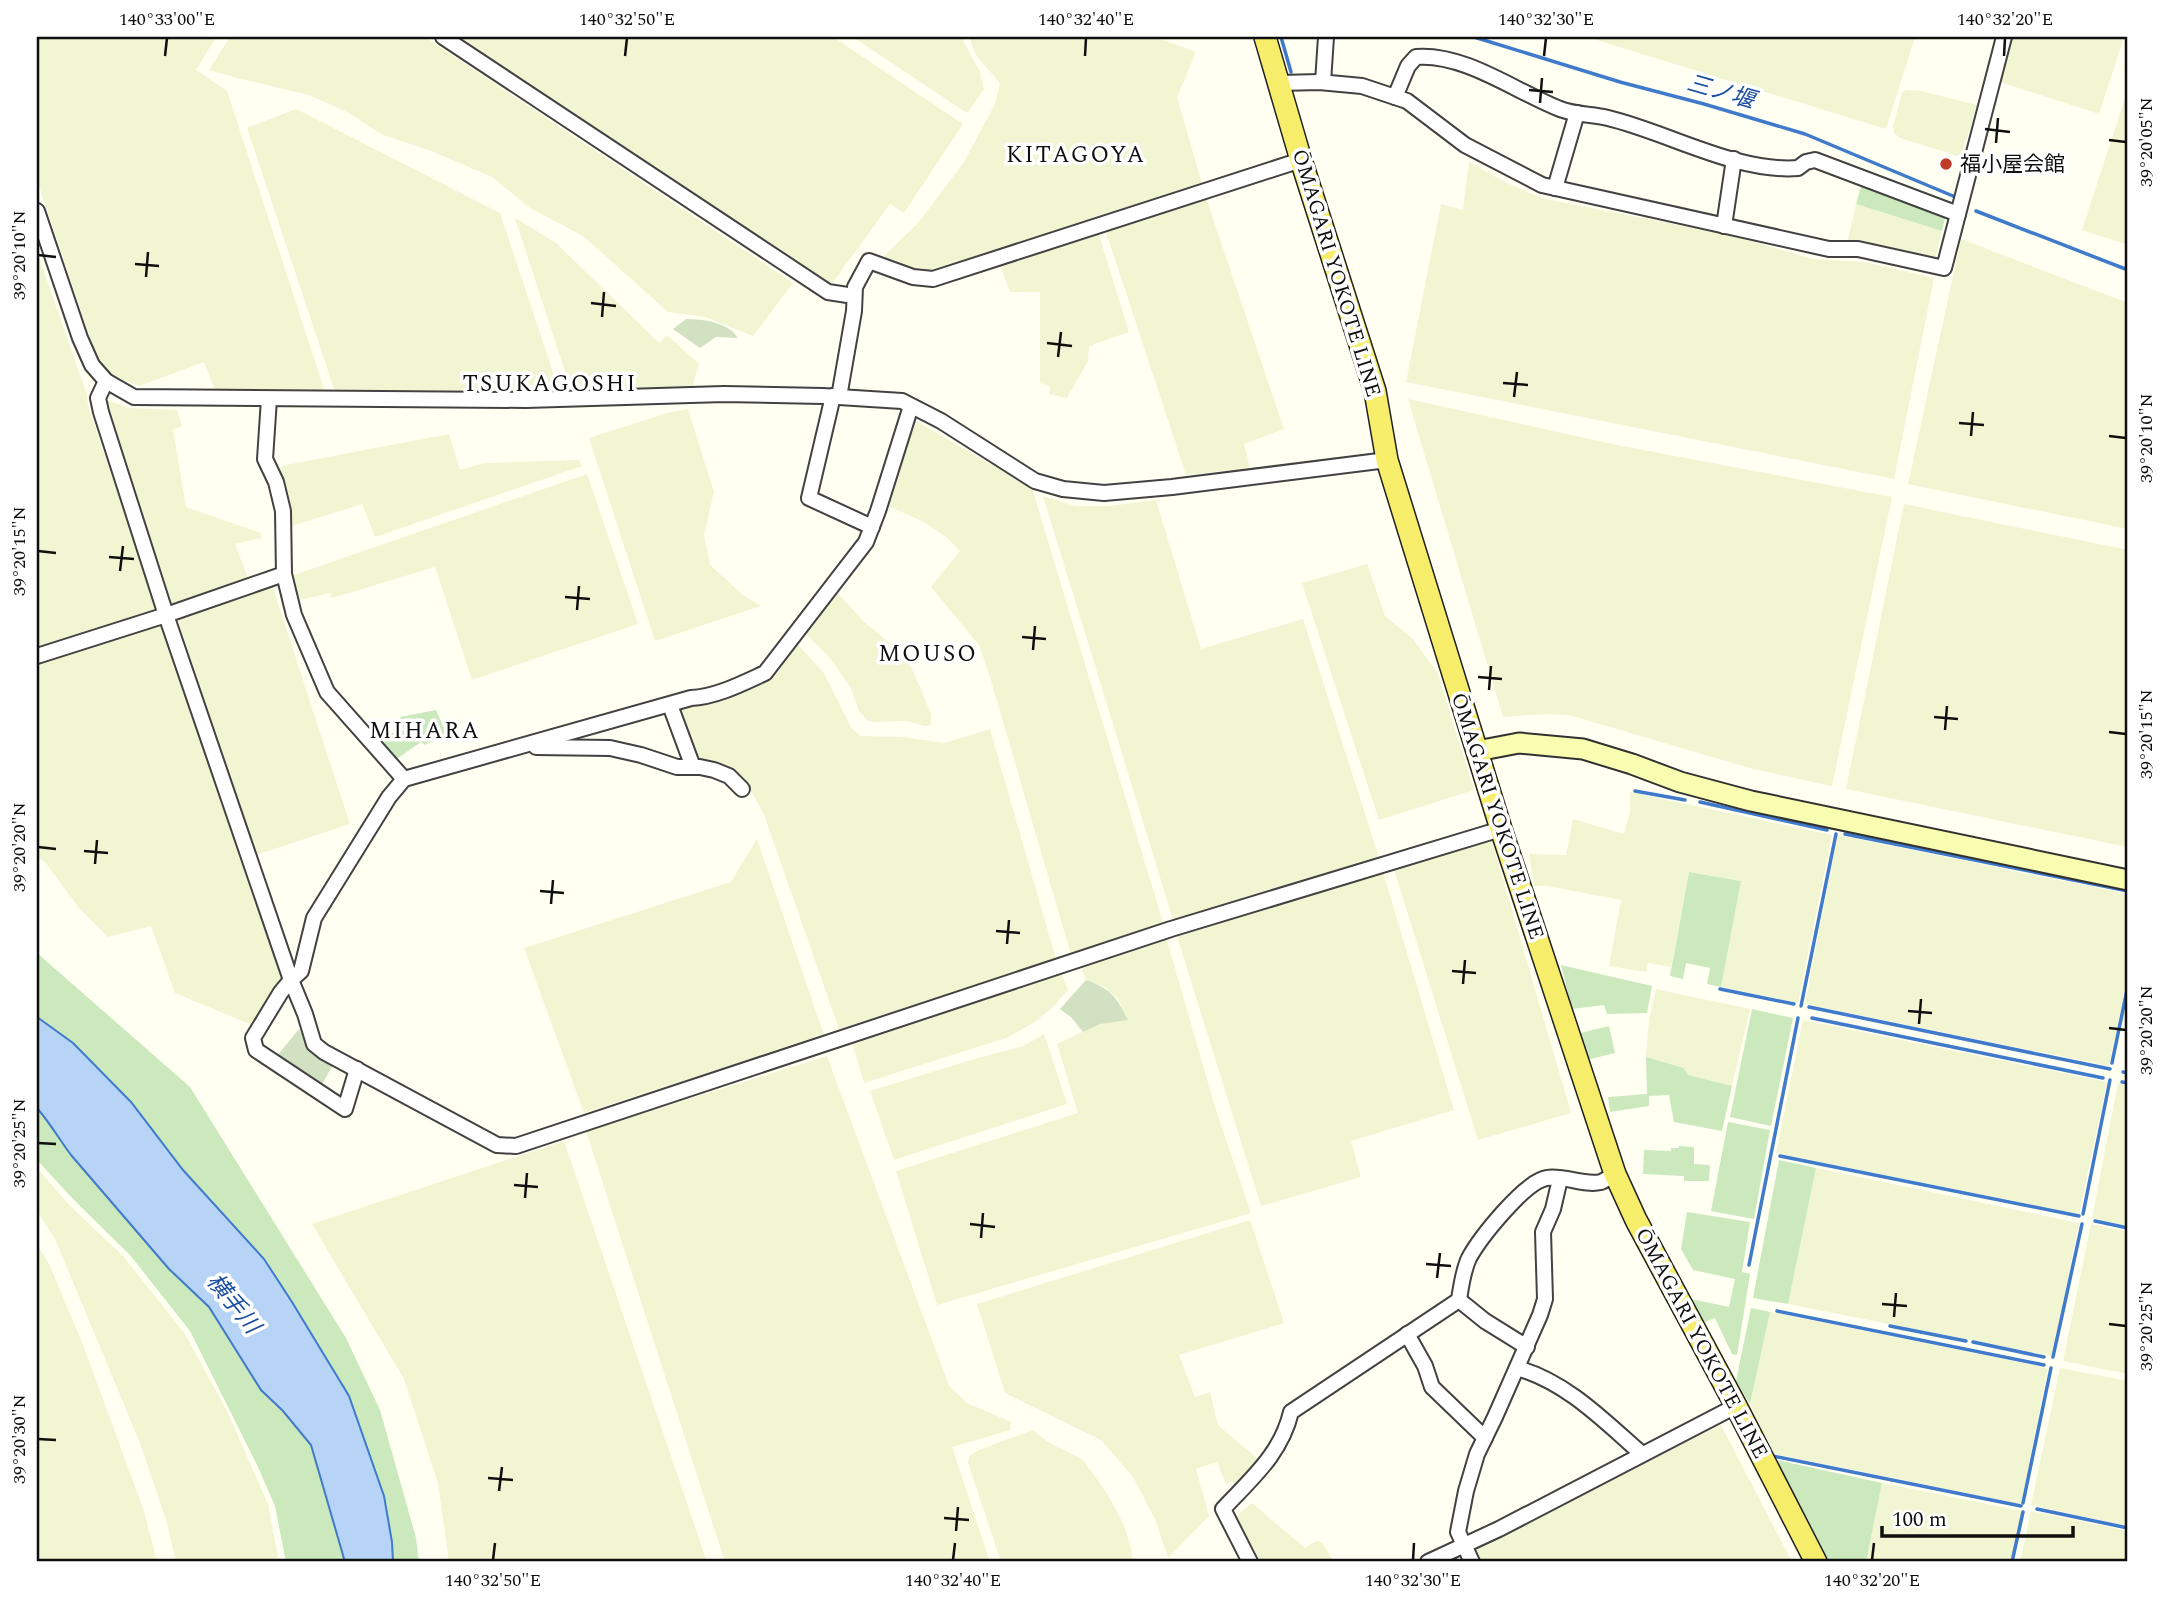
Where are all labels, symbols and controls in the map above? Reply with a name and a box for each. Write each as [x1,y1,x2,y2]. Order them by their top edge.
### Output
text: 140°33'00"E [119,6,215,33]
text: 140°32'50"E [579,6,675,33]
text: 140°32'40"E [1038,6,1134,33]
text: 140°32'30"E [1498,6,1594,33]
text: 140°32'20"E [1957,6,2053,33]
water label: 三ノ堰 [1683,66,1762,120]
text: 39°20'05"N [2133,97,2160,187]
district label: KITAGOYA [1006,138,1146,173]
street label: ŌMAGARI YOKOTE LINE [1283,145,1389,401]
place label: 福小屋会館 [1960,149,2065,181]
marker: 福小屋会館 [1938,156,1954,172]
text: 39°20'10"N [6,210,33,300]
district label: TSUKAGOSHI [463,367,637,402]
text: 39°20'10"N [2133,393,2160,483]
text: 39°20'15"N [6,506,33,596]
district label: MOUSO [878,637,978,672]
street label: ŌMAGARI YOKOTE LINE [1442,689,1552,944]
text: 39°20'15"N [2133,689,2160,779]
district label: MIHARA [369,714,481,749]
text: 39°20'20"N [6,802,33,892]
text: 39°20'20"N [2133,985,2160,1075]
text: 39°20'25"N [6,1098,33,1188]
street label: ŌMAGARI YOKOTE LINE [1626,1222,1776,1465]
water label: 横手川 [198,1266,270,1344]
text: 39°20'25"N [2133,1281,2160,1371]
text: 39°20'30"N [6,1394,33,1484]
scale bar [1882,1494,2072,1538]
text: 100 m [1892,1504,1947,1536]
text: 140°32'50"E [445,1567,541,1594]
text: 140°32'40"E [905,1567,1001,1594]
text: 140°32'30"E [1365,1567,1461,1594]
text: 140°32'20"E [1824,1567,1920,1594]

